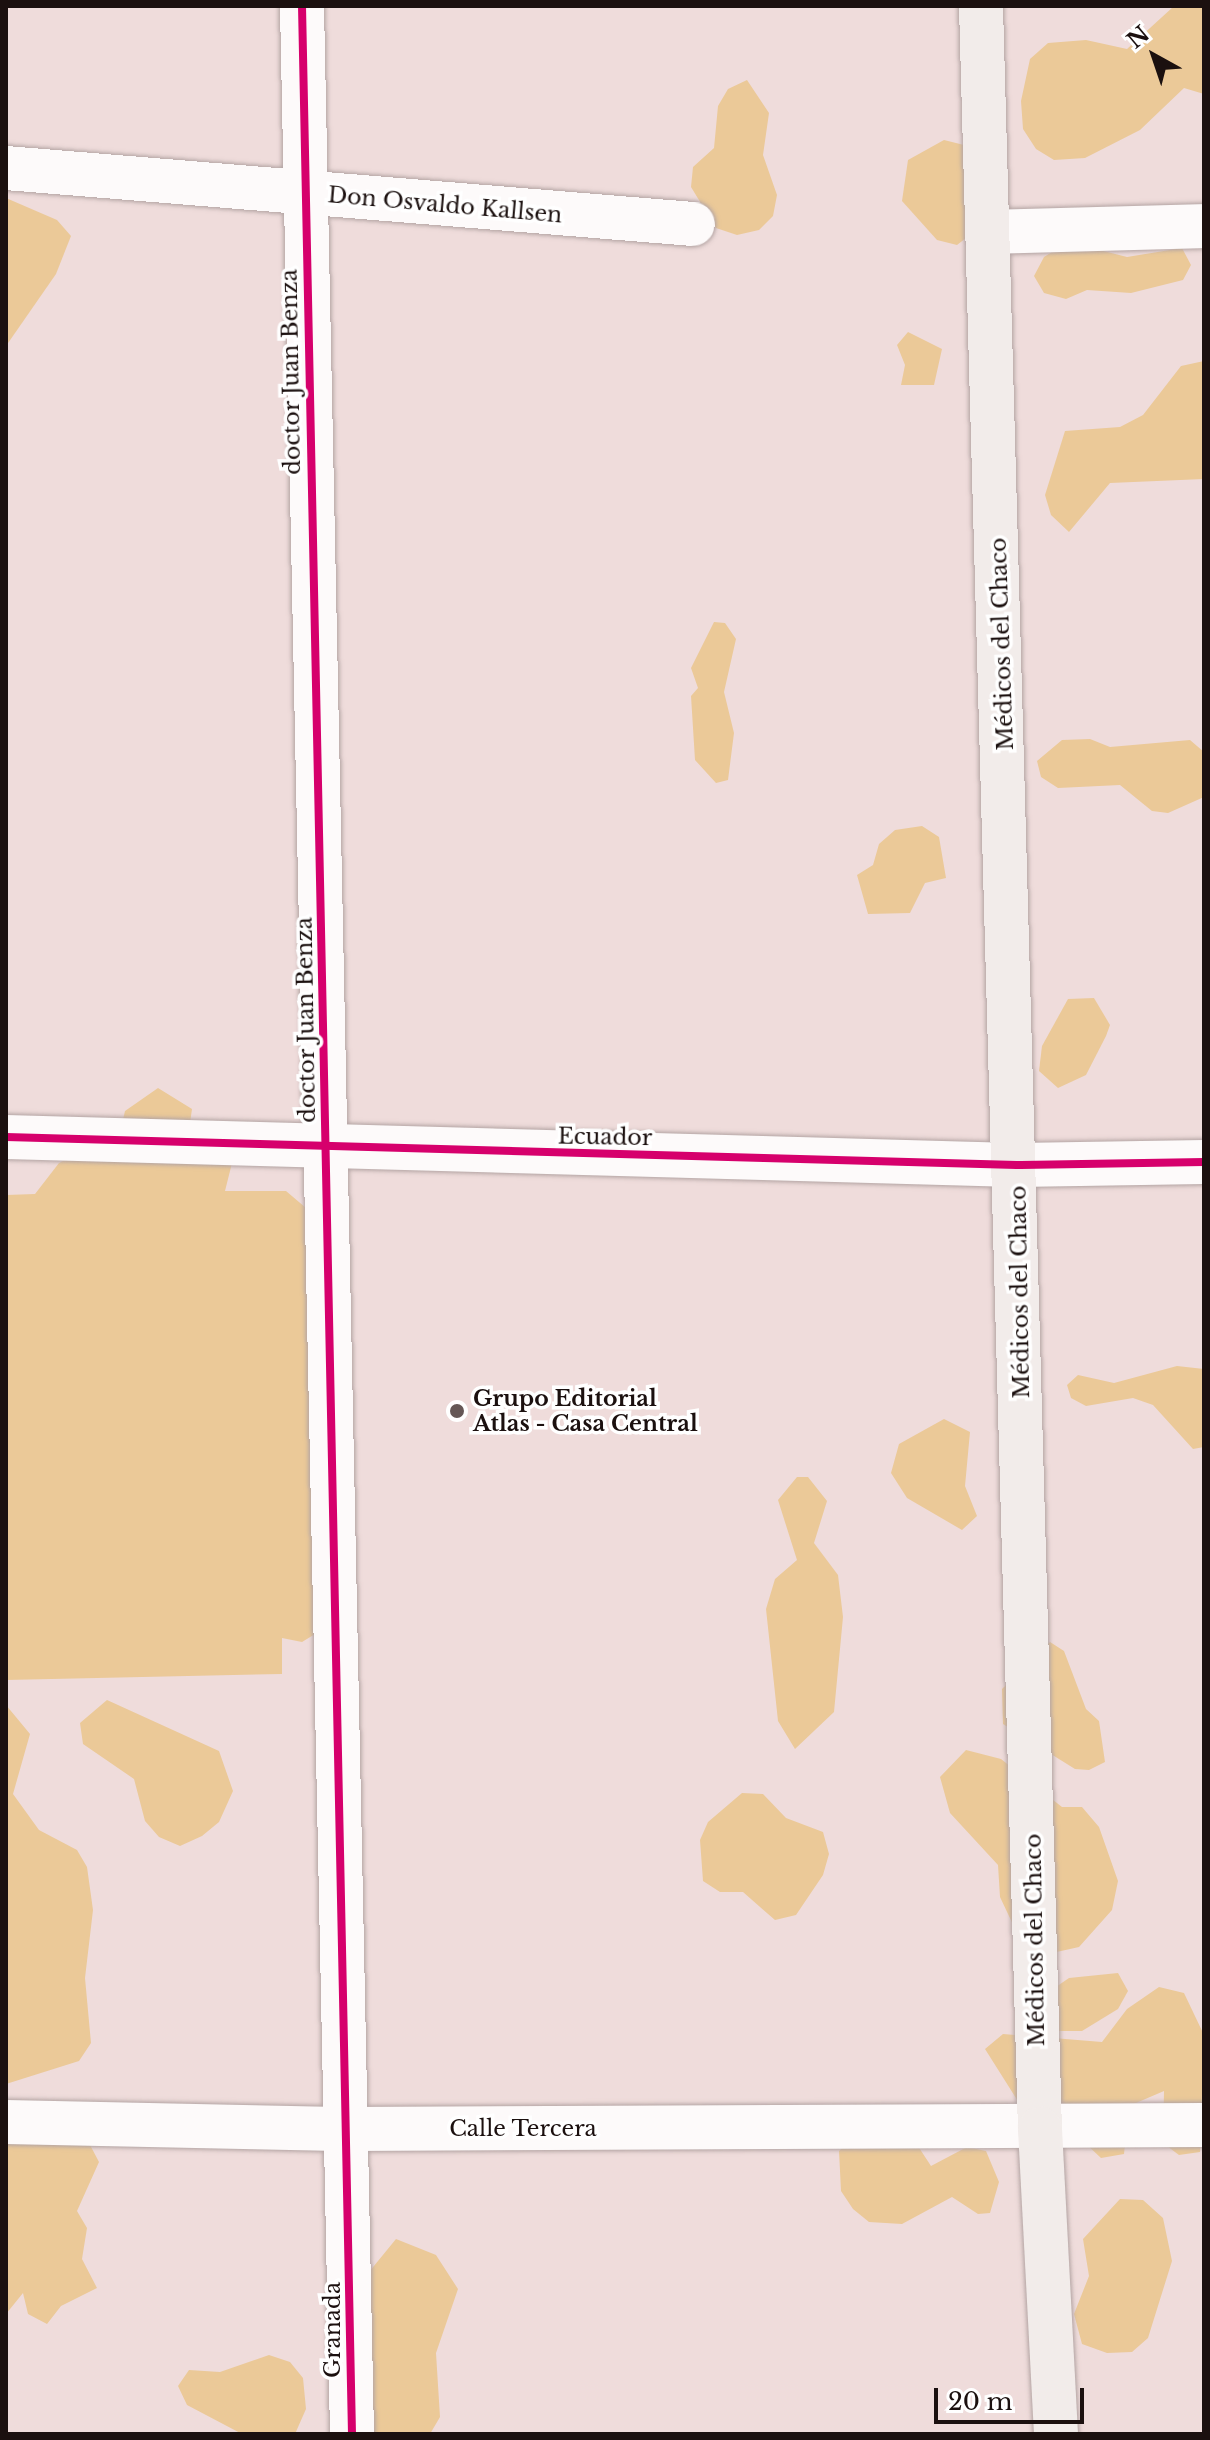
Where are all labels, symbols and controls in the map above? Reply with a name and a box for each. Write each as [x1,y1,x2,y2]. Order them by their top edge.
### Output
north arrow [1114,16,1194,96]
text: N [1122,20,1155,54]
street label: Don Osvaldo Kallsen [327,182,563,228]
street label: doctor Juan Benza [276,269,306,475]
street label: Médicos del Chaco [985,537,1019,751]
street label: doctor Juan Benza [291,917,321,1123]
street label: Ecuador [558,1123,652,1151]
street label: Médicos del Chaco [1005,1185,1035,1399]
place label: Grupo Editorial Atlas - Casa Central [473,1385,698,1436]
marker: Grupo Editorial Atlas - Casa Central [448,1402,466,1420]
street label: Médicos del Chaco [1020,1833,1050,2047]
street label: Calle Tercera [449,2116,597,2142]
street label: Granada [320,2282,346,2378]
scale bar [938,2372,1088,2422]
text: 20 m [948,2387,1013,2416]

